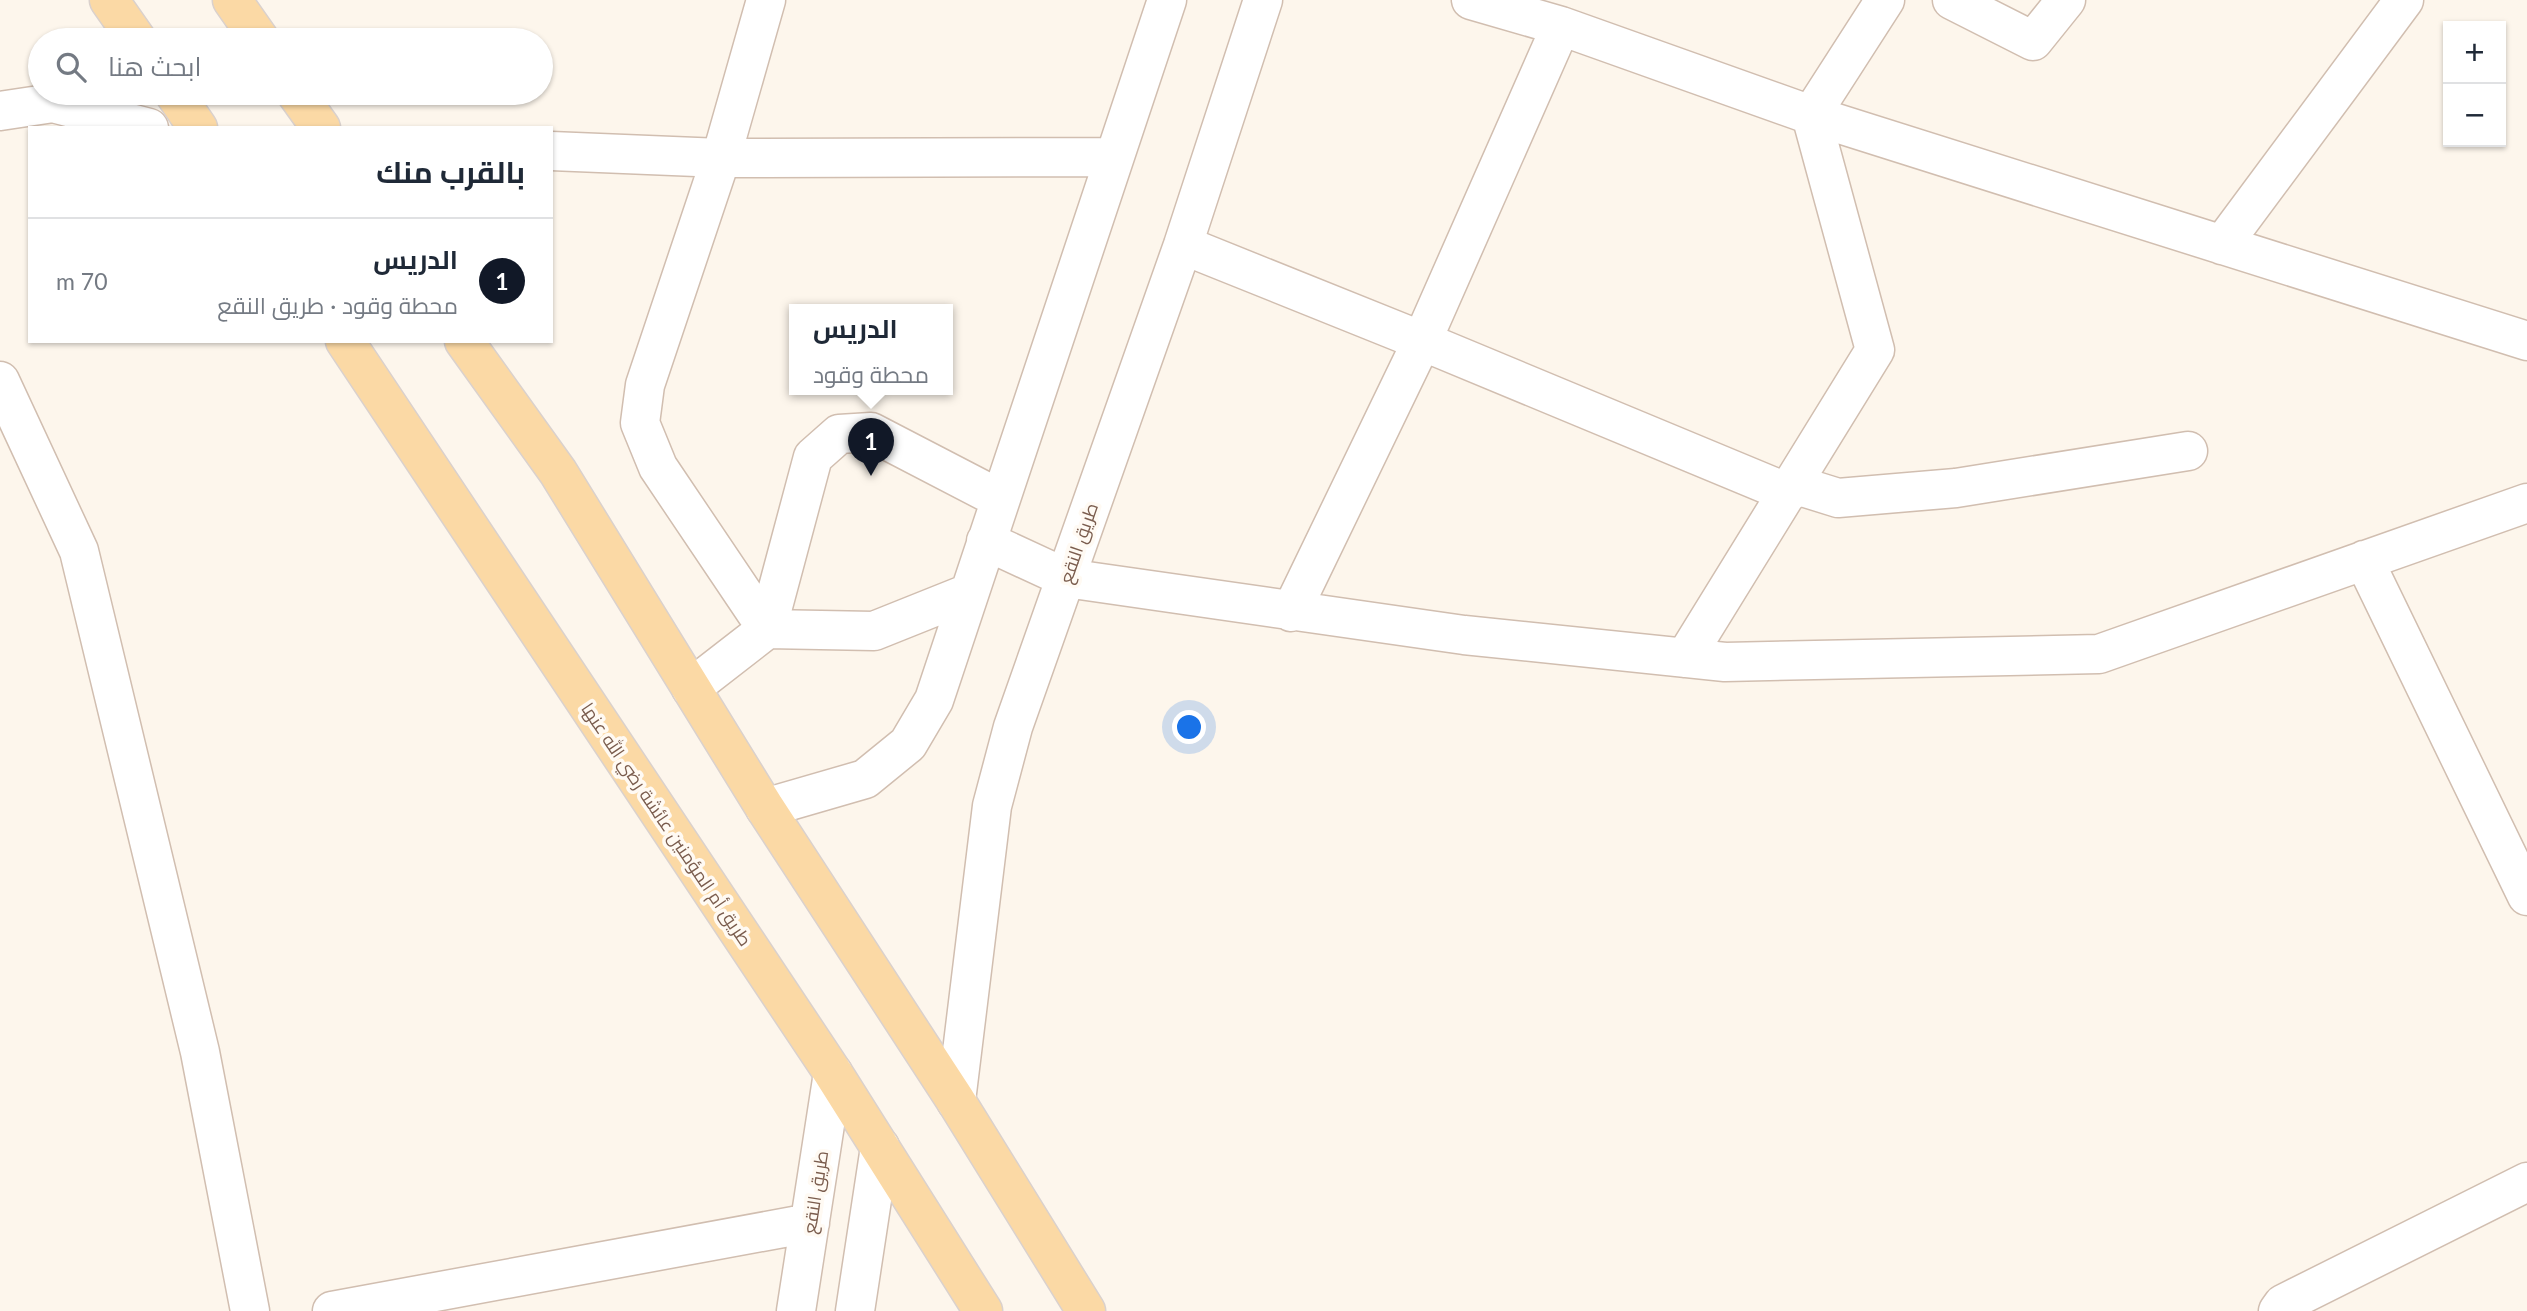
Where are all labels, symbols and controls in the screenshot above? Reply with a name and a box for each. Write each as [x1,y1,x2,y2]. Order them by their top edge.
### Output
map controls [2443,21,2506,147]
button: + [2443,21,2506,84]
search box [28,28,553,105]
icon: search [52,48,90,86]
text: ابحث هنا [108,50,202,82]
button: − [2443,84,2506,147]
text: بالقرب منك [376,153,525,189]
text: الدريس [373,243,458,275]
text: 70 m [56,267,108,295]
text: 1 [495,267,509,295]
text: محطة وقود · طريق النقع [217,291,458,319]
popup [789,304,953,395]
text: الدريس [813,312,898,344]
text: محطة وقود [813,360,929,388]
pin: 1 [848,418,894,476]
street label: طريق النقع [1054,500,1104,587]
street label: طريق أم المؤمنين عائشة رضي الله عنها [575,698,757,952]
your location [1172,710,1206,744]
street label: طريق النقع [798,1149,834,1235]

